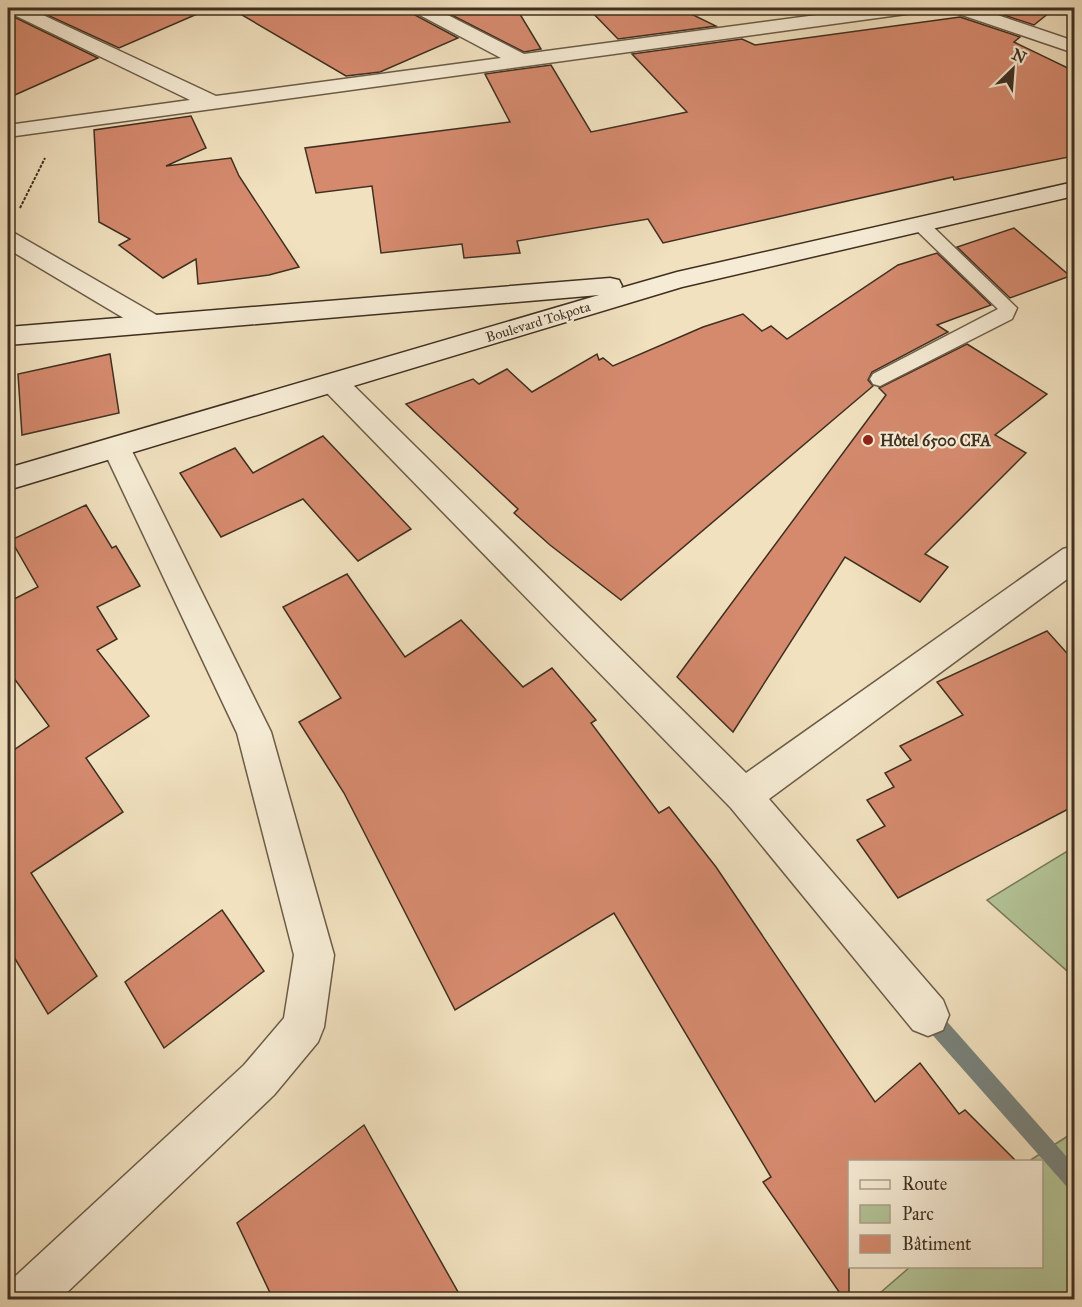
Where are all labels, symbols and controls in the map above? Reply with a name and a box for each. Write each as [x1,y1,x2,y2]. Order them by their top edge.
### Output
north arrow [983,39,1043,99]
text: N [1009,44,1030,68]
street label: Boulevard Tokpota [484,298,592,346]
place label: Hôtel 6500 CFA [880,431,991,450]
marker: Hôtel 6500 CFA [861,433,875,447]
legend [848,1160,1043,1268]
text: Route [902,1173,947,1195]
text: Parc [902,1203,934,1225]
text: Bâtiment [902,1233,972,1255]

